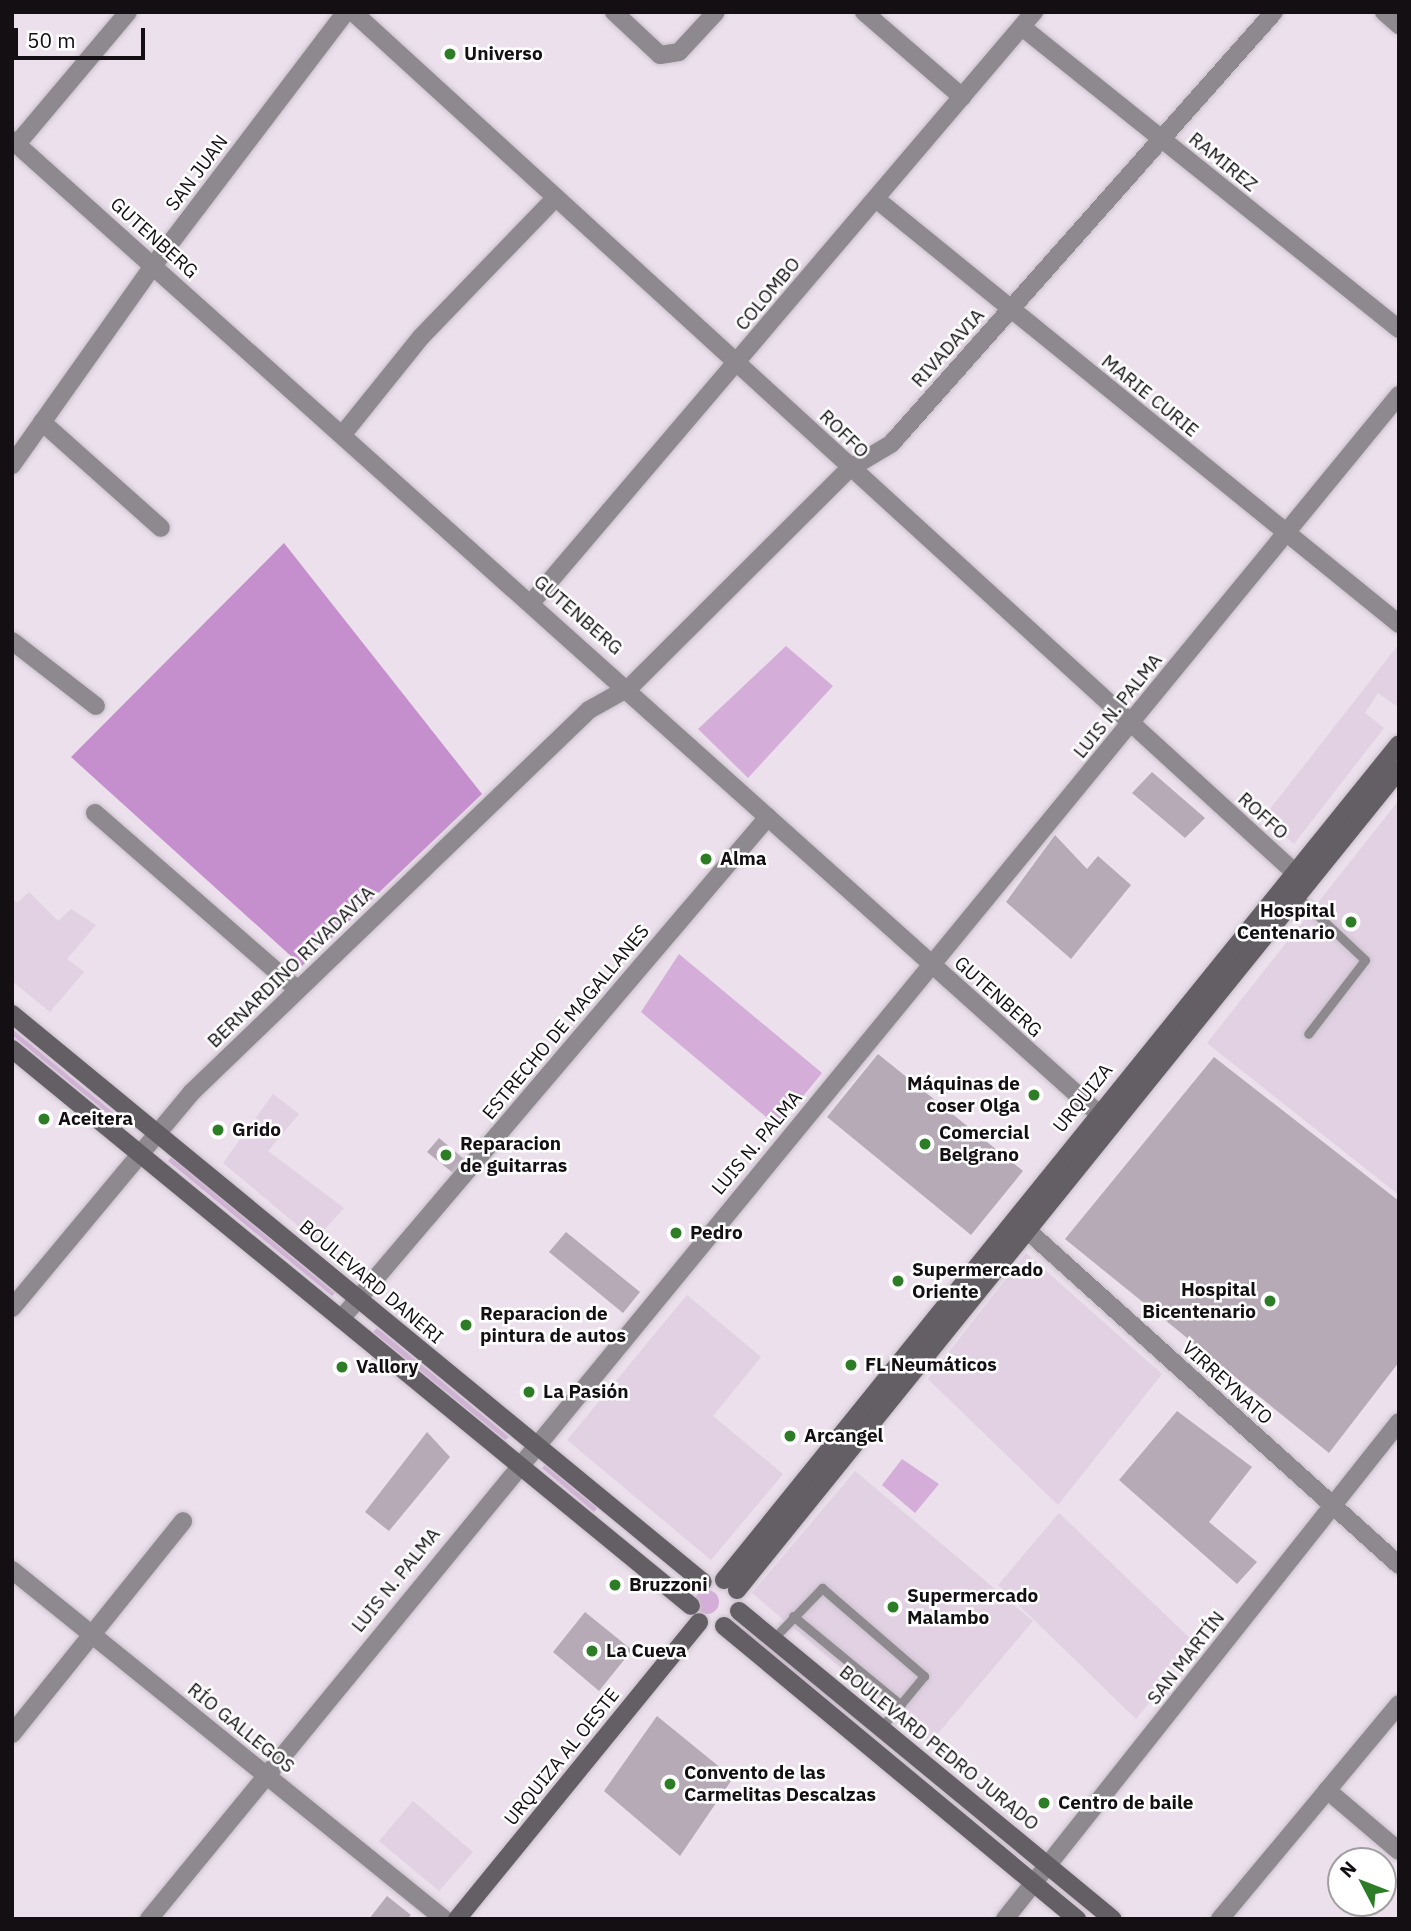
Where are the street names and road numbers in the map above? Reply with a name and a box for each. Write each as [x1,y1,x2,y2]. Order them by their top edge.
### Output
street label: RAMIREZ [1184,127,1262,197]
street label: SAN JUAN [161,131,233,215]
street label: GUTENBERG [105,193,203,283]
street label: COLOMBO [731,253,805,335]
street label: RIVADAVIA [907,304,989,392]
street label: MARIE CURIE [1097,350,1203,442]
street label: ROFFO [815,405,873,463]
street label: GUTENBERG [529,570,627,660]
street label: LUIS N. PALMA [1069,649,1167,763]
street label: ROFFO [1233,788,1293,844]
street label: BERNARDINO RIVADAVIA [203,881,379,1053]
street label: ESTRECHO DE MAGALLANES [478,920,654,1124]
street label: GUTENBERG [949,952,1047,1042]
street label: URQUIZA [1048,1059,1118,1137]
street label: LUIS N. PALMA [707,1087,807,1199]
street label: BOULEVARD DANERI [295,1215,447,1349]
street label: VIRREYNATO [1177,1336,1277,1430]
street label: LUIS N. PALMA [347,1523,445,1637]
street label: SAN MARTÍN [1142,1607,1230,1709]
street label: BOULEVARD PEDRO JURADO [835,1661,1043,1835]
street label: RÍO GALLEGOS [183,1678,299,1778]
street label: URQUIZA AL OESTE [500,1684,624,1830]

